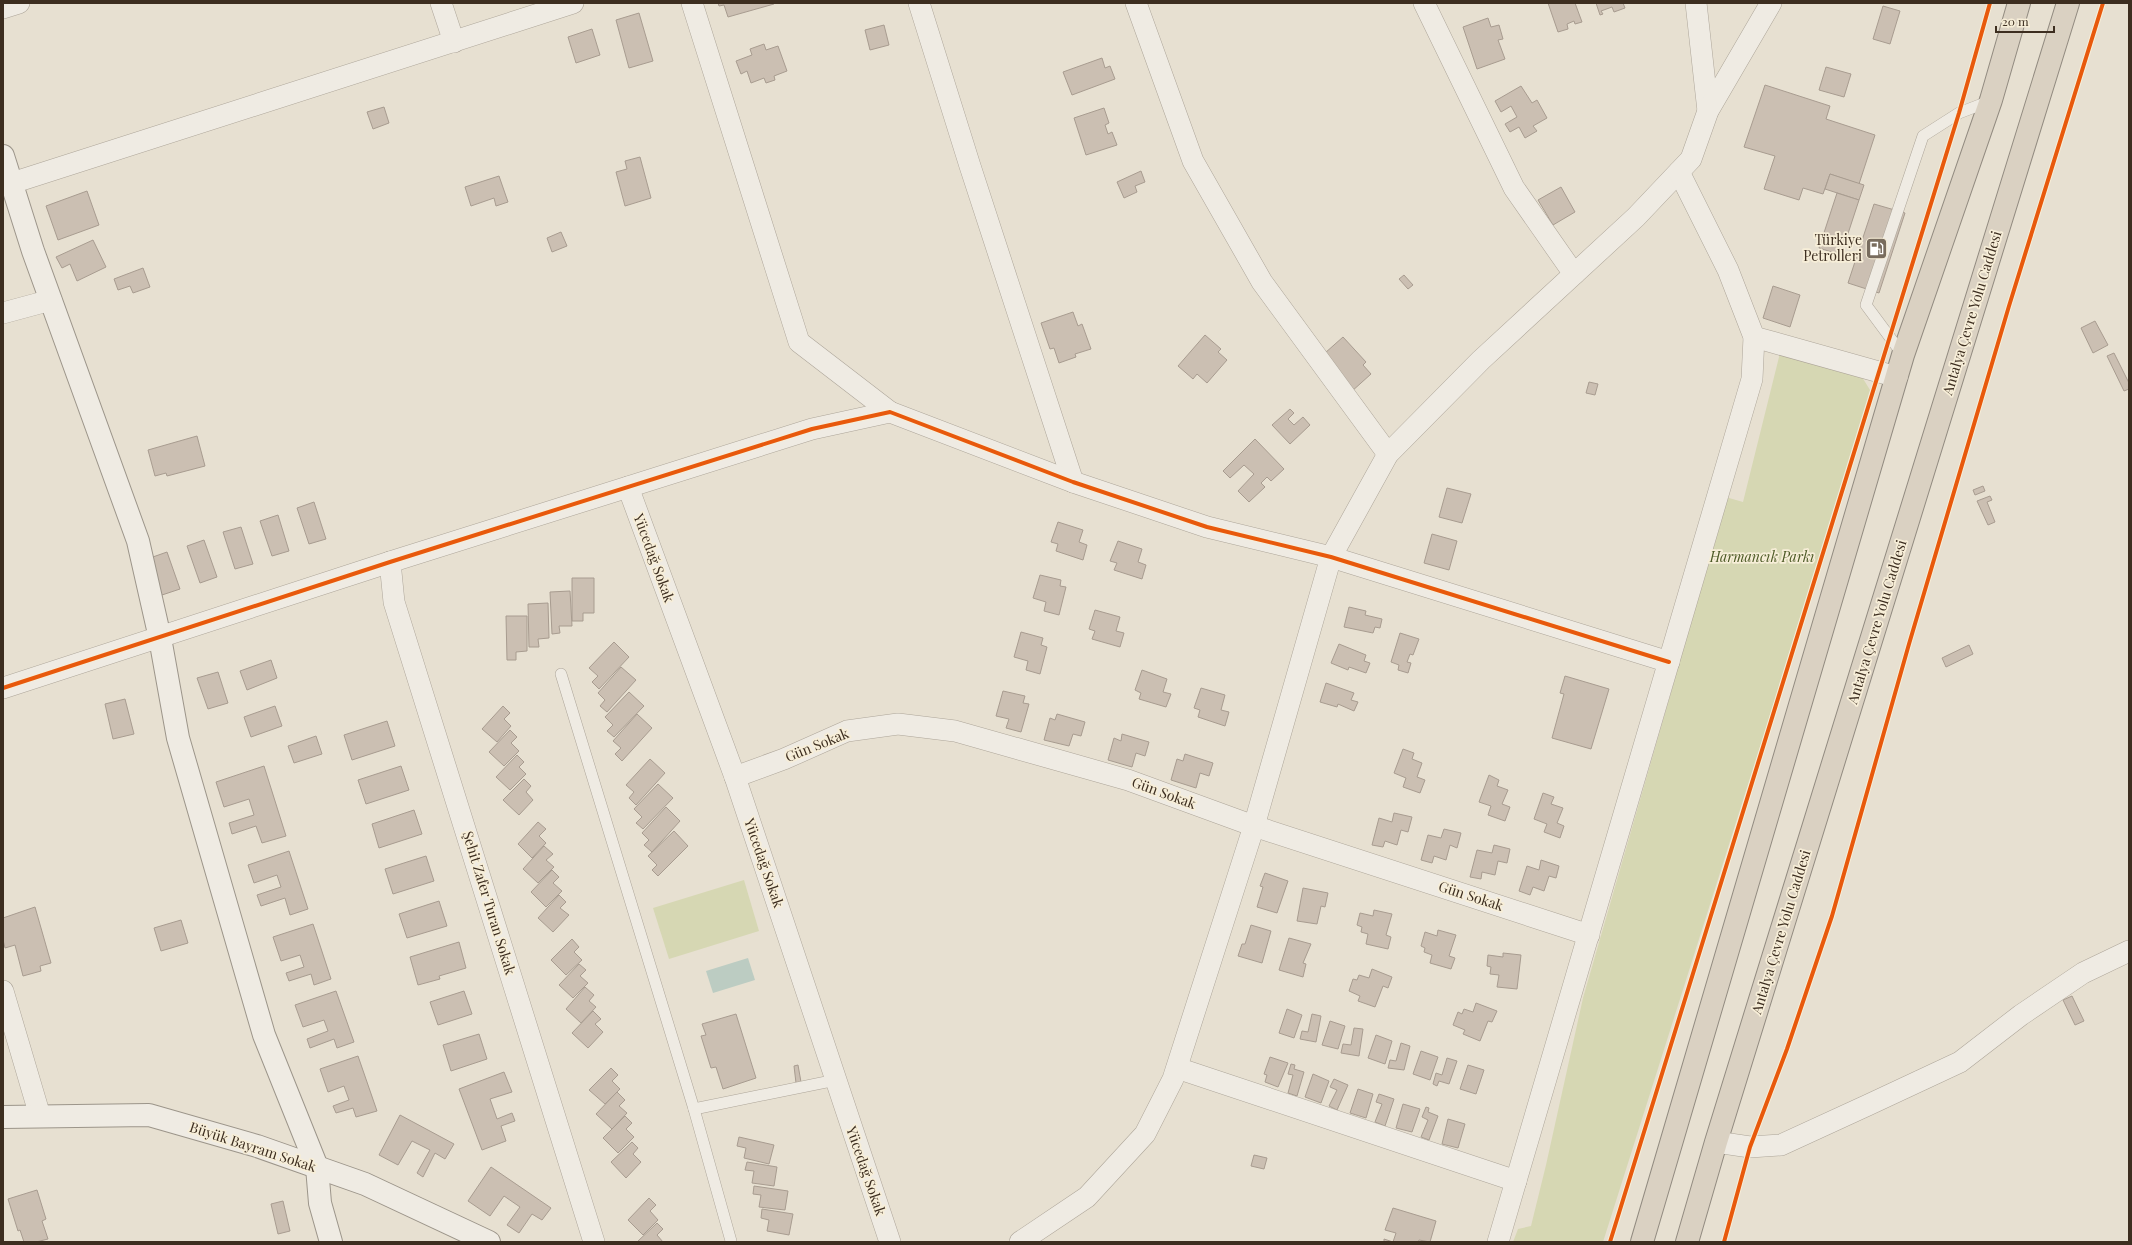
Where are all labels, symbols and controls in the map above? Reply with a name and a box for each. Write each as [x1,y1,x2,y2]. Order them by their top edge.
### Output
scale bar [1996,8,2054,34]
text: 20 m [2002,13,2029,29]
street label: Antalya Çevre Yolu Caddesi [1937,228,2006,398]
place label: Türkiye Petrolleri [1803,230,1862,265]
fuel station icon: Türkiye Petrolleri [1864,235,1890,261]
street label: Yücedağ Sokak [629,510,679,605]
street label: Antalya Çevre Yolu Caddesi [1842,537,1911,707]
park label: Harmancık Parkı [1709,547,1814,566]
street label: Gün Sokak [782,723,852,766]
street label: Gün Sokak [1129,772,1199,813]
street label: Yücedağ Sokak [740,815,789,910]
street label: Şehit Zafer Turan Sokak [459,829,520,977]
street label: Antalya Çevre Yolu Caddesi [1746,847,1815,1017]
street label: Gün Sokak [1436,876,1506,915]
street label: Büyük Bayram Sokak [187,1117,319,1176]
street label: Yücedağ Sokak [842,1123,891,1218]

